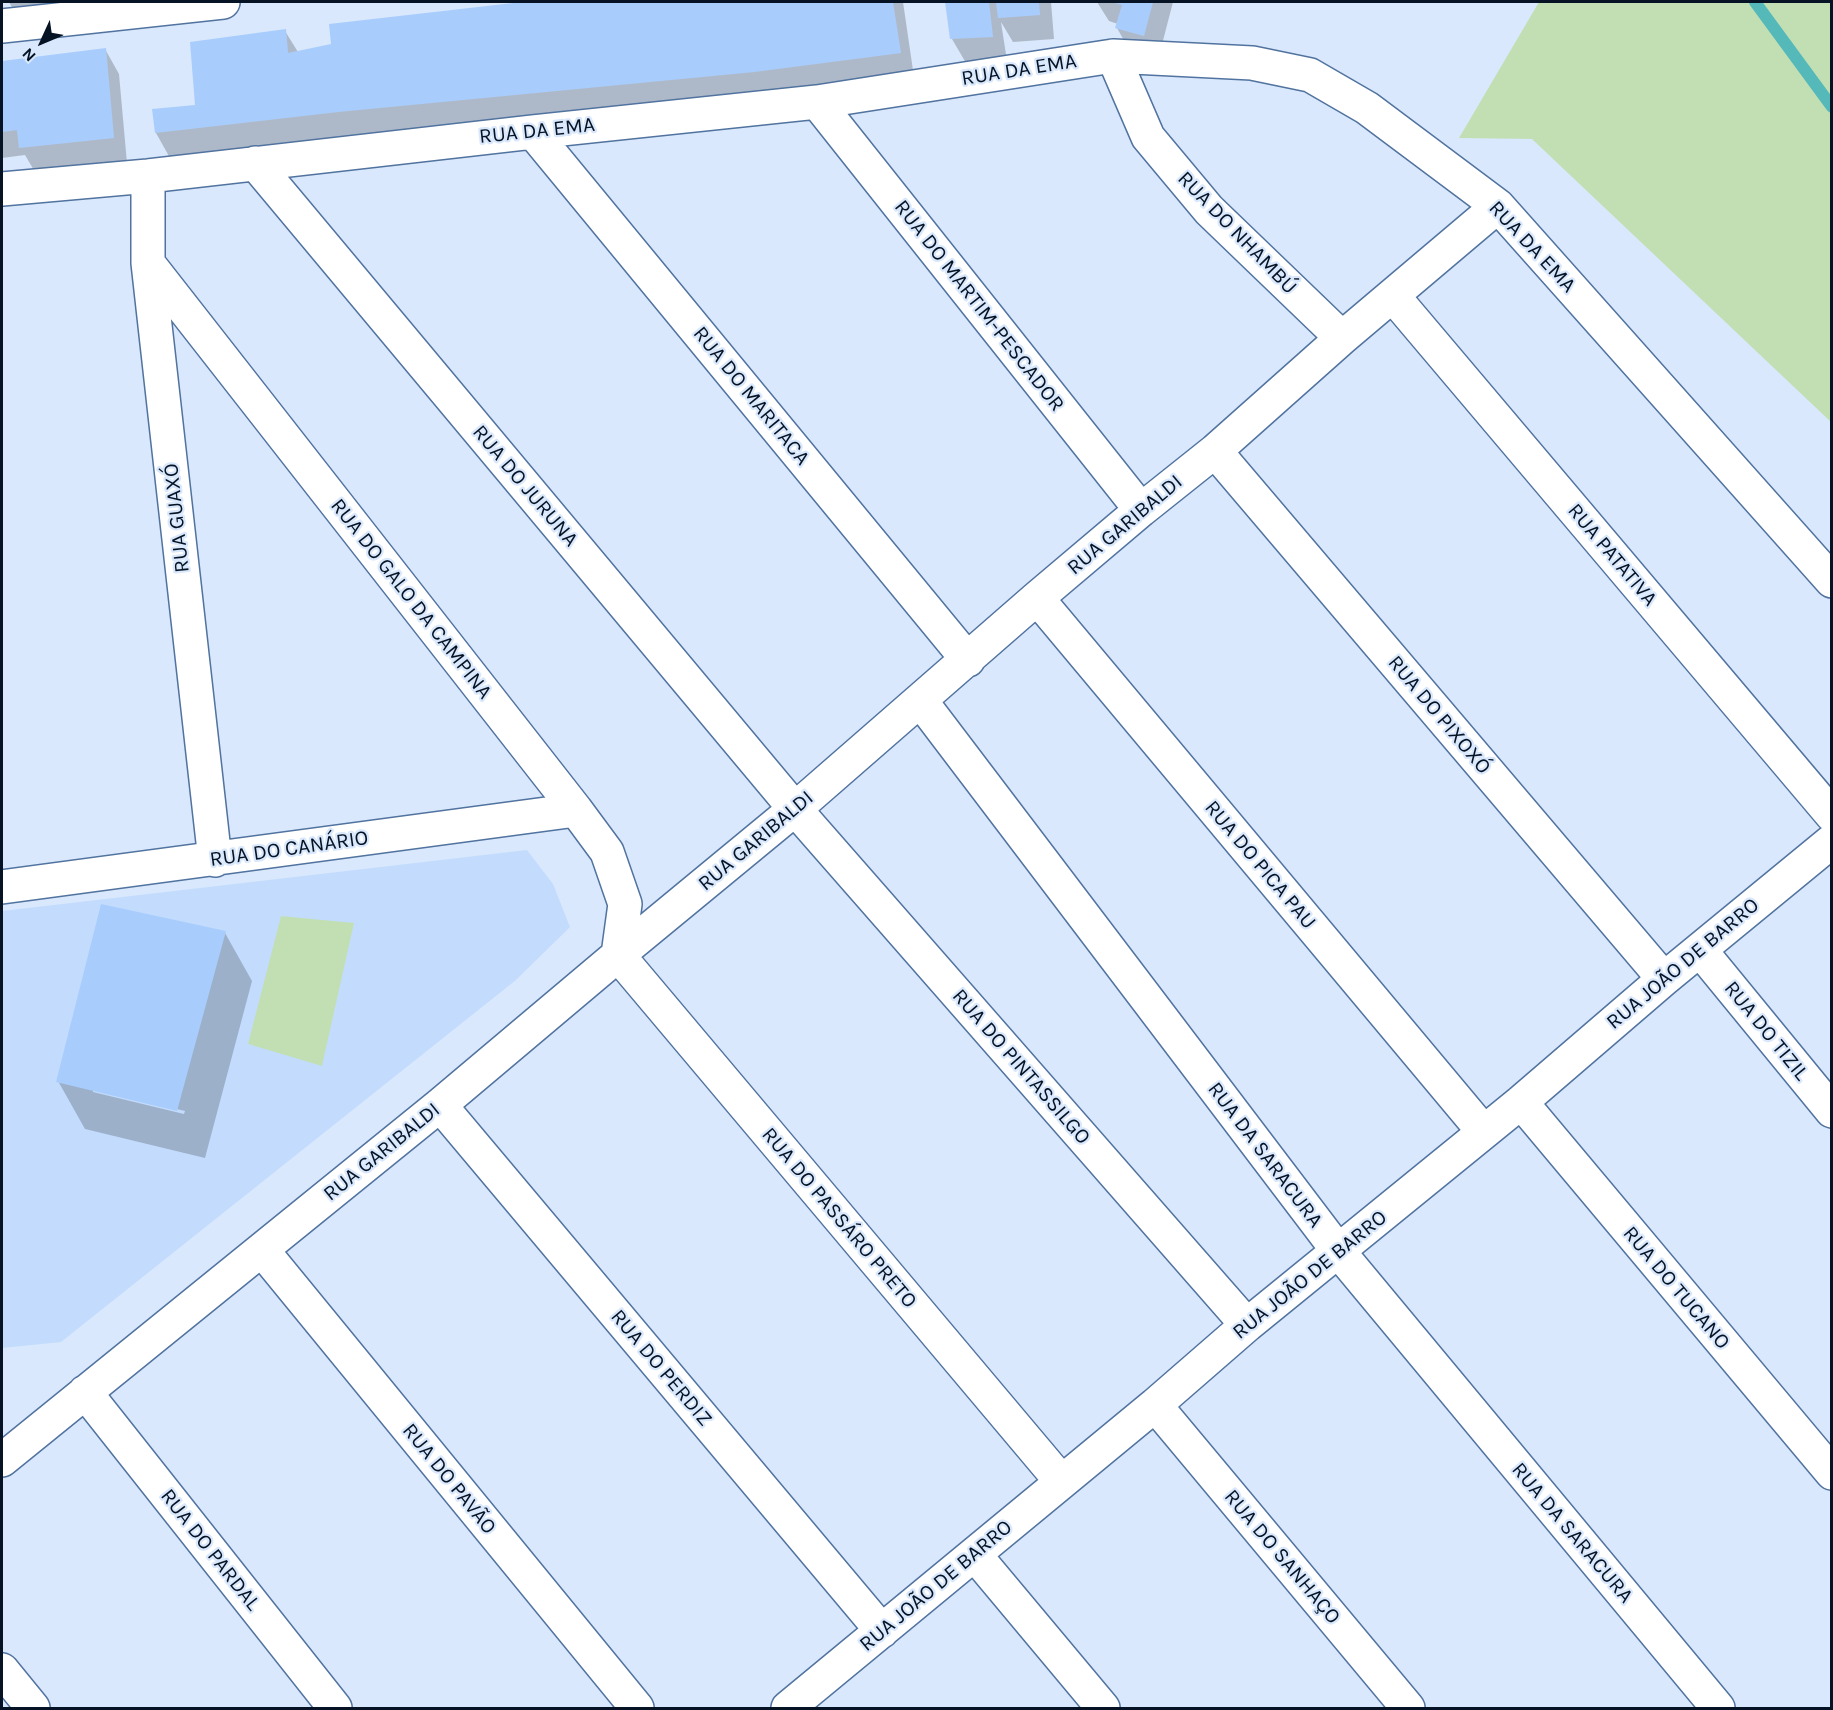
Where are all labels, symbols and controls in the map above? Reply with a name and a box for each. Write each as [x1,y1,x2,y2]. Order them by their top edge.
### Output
north arrow [12,12,72,72]
text: N [18,44,40,66]
street label: RUA DA EMA [960,48,1078,92]
street label: RUA DA EMA [478,112,596,150]
street label: RUA DO NHAMBÚ [1172,166,1302,300]
street label: RUA DO MARTIM-PESCADOR [889,195,1069,417]
street label: RUA DA EMA [1483,196,1581,298]
street label: RUA DO MARITACA [687,322,815,470]
street label: RUA DO JURUNA [467,420,583,552]
street label: RUA GUAXÓ [159,462,195,574]
street label: RUA GARIBALDI [1062,470,1188,580]
street label: RUA DO GALO DA CAMPINA [325,494,497,704]
street label: RUA PATATIVA [1562,499,1662,611]
street label: RUA DO PIXOXÓ [1382,651,1496,779]
street label: RUA GARIBALDI [693,786,819,896]
street label: RUA DO PICA PAU [1199,796,1321,934]
street label: RUA DO CANÁRIO [208,825,370,873]
street label: RUA JOÃO DE BARRO [1602,893,1764,1035]
street label: RUA DO TIZIL [1718,976,1814,1086]
street label: RUA DO PINTASSILGO [947,984,1095,1150]
street label: RUA DA SARACURA [1202,1077,1328,1233]
street label: RUA GARIBALDI [319,1097,445,1207]
street label: RUA DO PASSÁRO PRETO [756,1123,922,1313]
street label: RUA JOÃO DE BARRO [1228,1205,1392,1345]
street label: RUA DO TUCANO [1617,1221,1735,1355]
street label: RUA DO PERDIZ [605,1305,717,1431]
street label: RUA DO PAVÃO [397,1419,501,1539]
street label: RUA DA SARACURA [1506,1458,1638,1608]
street label: RUA DO PARDAL [155,1484,265,1616]
street label: RUA DO SANHAÇO [1218,1485,1346,1629]
street label: RUA JOÃO DE BARRO [855,1515,1017,1657]

